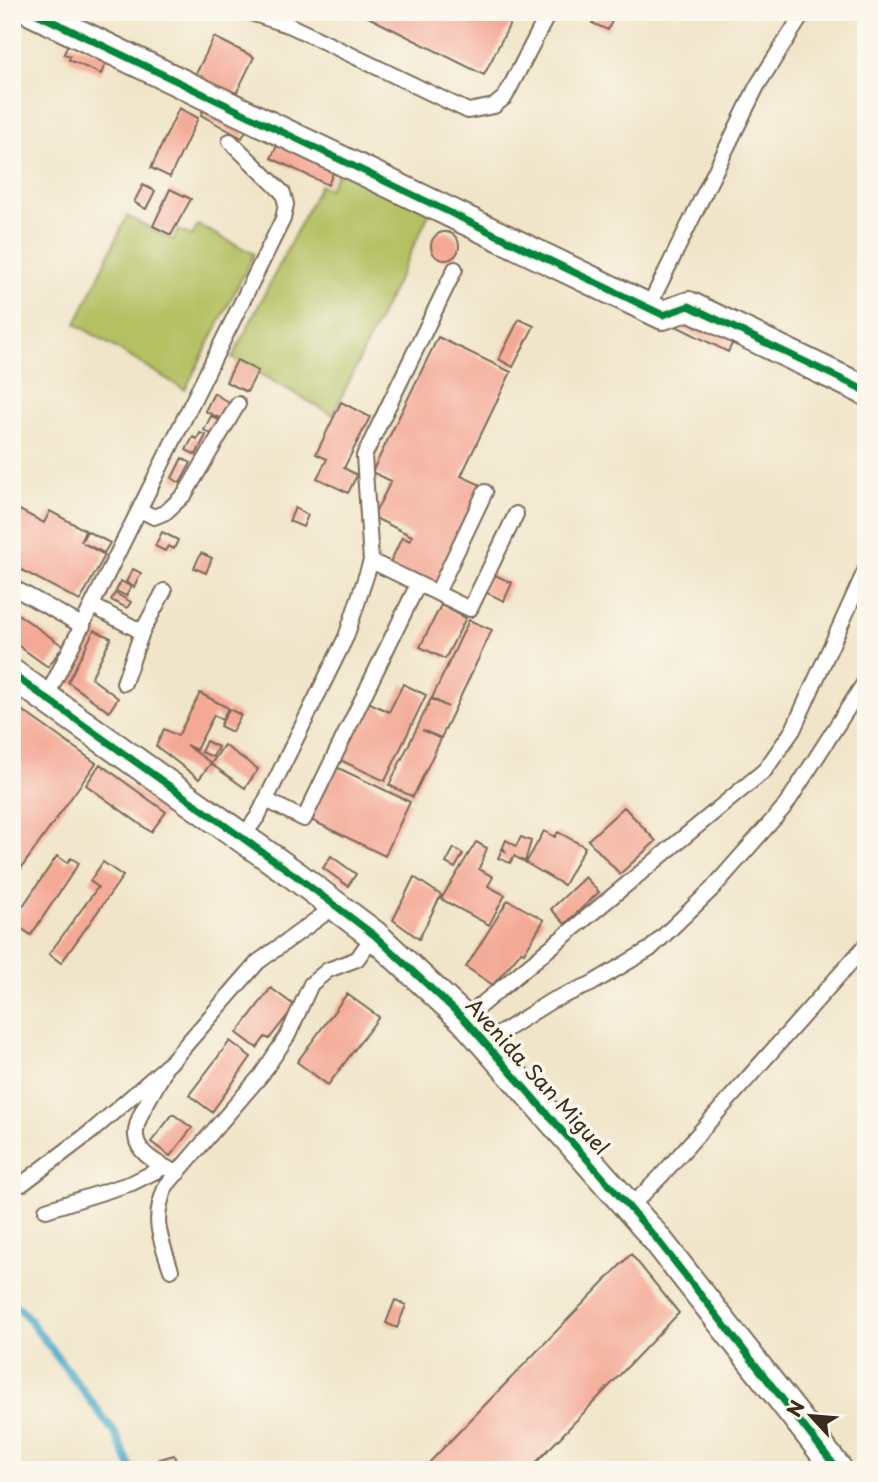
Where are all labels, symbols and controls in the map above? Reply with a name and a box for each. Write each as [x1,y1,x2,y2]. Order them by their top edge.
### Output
street label: Avenida San Miguel [459,990,618,1161]
north arrow [776,1380,846,1450]
text: N [779,1395,811,1421]

